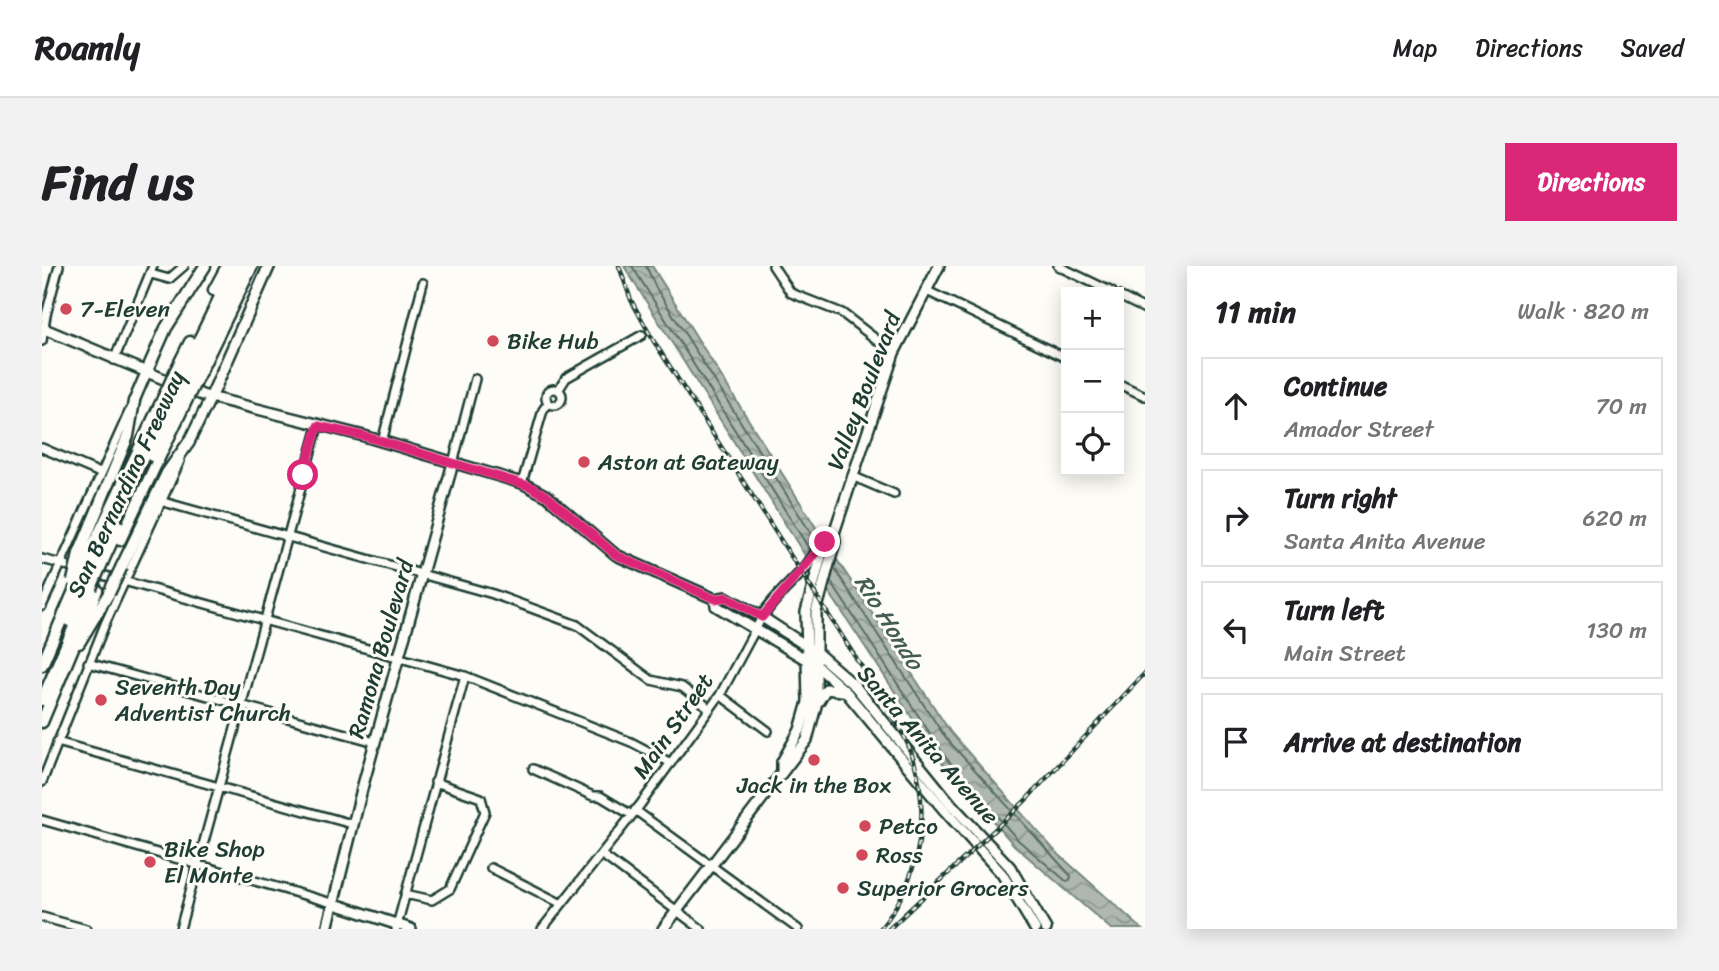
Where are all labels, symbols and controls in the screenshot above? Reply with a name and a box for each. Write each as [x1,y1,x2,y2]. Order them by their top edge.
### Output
text: Roamly [35,19,140,77]
text: Map [1393,27,1437,69]
text: Directions [1475,27,1583,69]
text: Saved [1621,27,1684,69]
text: Find us [42,139,194,226]
button: Directions [1505,143,1677,221]
text: 11 min [1215,285,1296,339]
map controls [1061,287,1124,476]
button: + [1061,287,1124,350]
place label: 7-Eleven [80,289,170,330]
text: Walk · 820 m [1518,291,1649,332]
marker: 7-Eleven [58,301,74,317]
street label: Valley Boulevard [815,304,914,476]
place label: Bike Hub [507,321,599,362]
marker: Bike Hub [485,333,501,349]
button: − [1061,350,1124,413]
street label: San Bernardino Freeway [55,363,197,604]
text: Continue [1284,363,1387,409]
text: 70 m [1596,386,1647,427]
icon: ahead [1217,387,1255,425]
text: Amador Street [1284,409,1434,450]
button: locate [1061,413,1124,476]
place label: Aston at Gateway [597,442,779,483]
marker: Aston at Gateway [576,454,592,470]
route start [287,459,318,490]
text: Turn right [1284,475,1397,521]
text: 620 m [1582,498,1647,539]
icon: right [1217,499,1255,537]
text: Santa Anita Avenue [1284,521,1486,562]
route end [809,526,840,557]
street label: Ramona Boulevard [336,553,427,743]
water label: Rio Hondo [843,566,936,680]
text: Turn left [1284,587,1384,633]
text: 130 m [1586,610,1647,651]
icon: left [1217,611,1255,649]
text: Main Street [1284,633,1406,674]
street label: Santa Anita Avenue [846,655,1010,835]
street label: Main Street [621,664,725,788]
place label: Seventh Day Adventist Church [114,667,291,734]
marker: Seventh Day Adventist Church [93,692,109,708]
text: Arrive at destination [1284,719,1521,765]
icon: arrive [1217,723,1255,761]
marker: Jack in the Box [806,752,822,768]
place label: Jack in the Box [736,765,891,806]
place label: Petco [879,806,938,847]
marker: Petco [857,818,873,834]
place label: Bike Shop El Monte [164,829,265,896]
place label: Ross [876,835,923,876]
marker: Ross [854,847,870,863]
marker: Bike Shop El Monte [142,854,158,870]
place label: Superior Grocers [857,868,1029,909]
marker: Superior Grocers [835,880,851,896]

